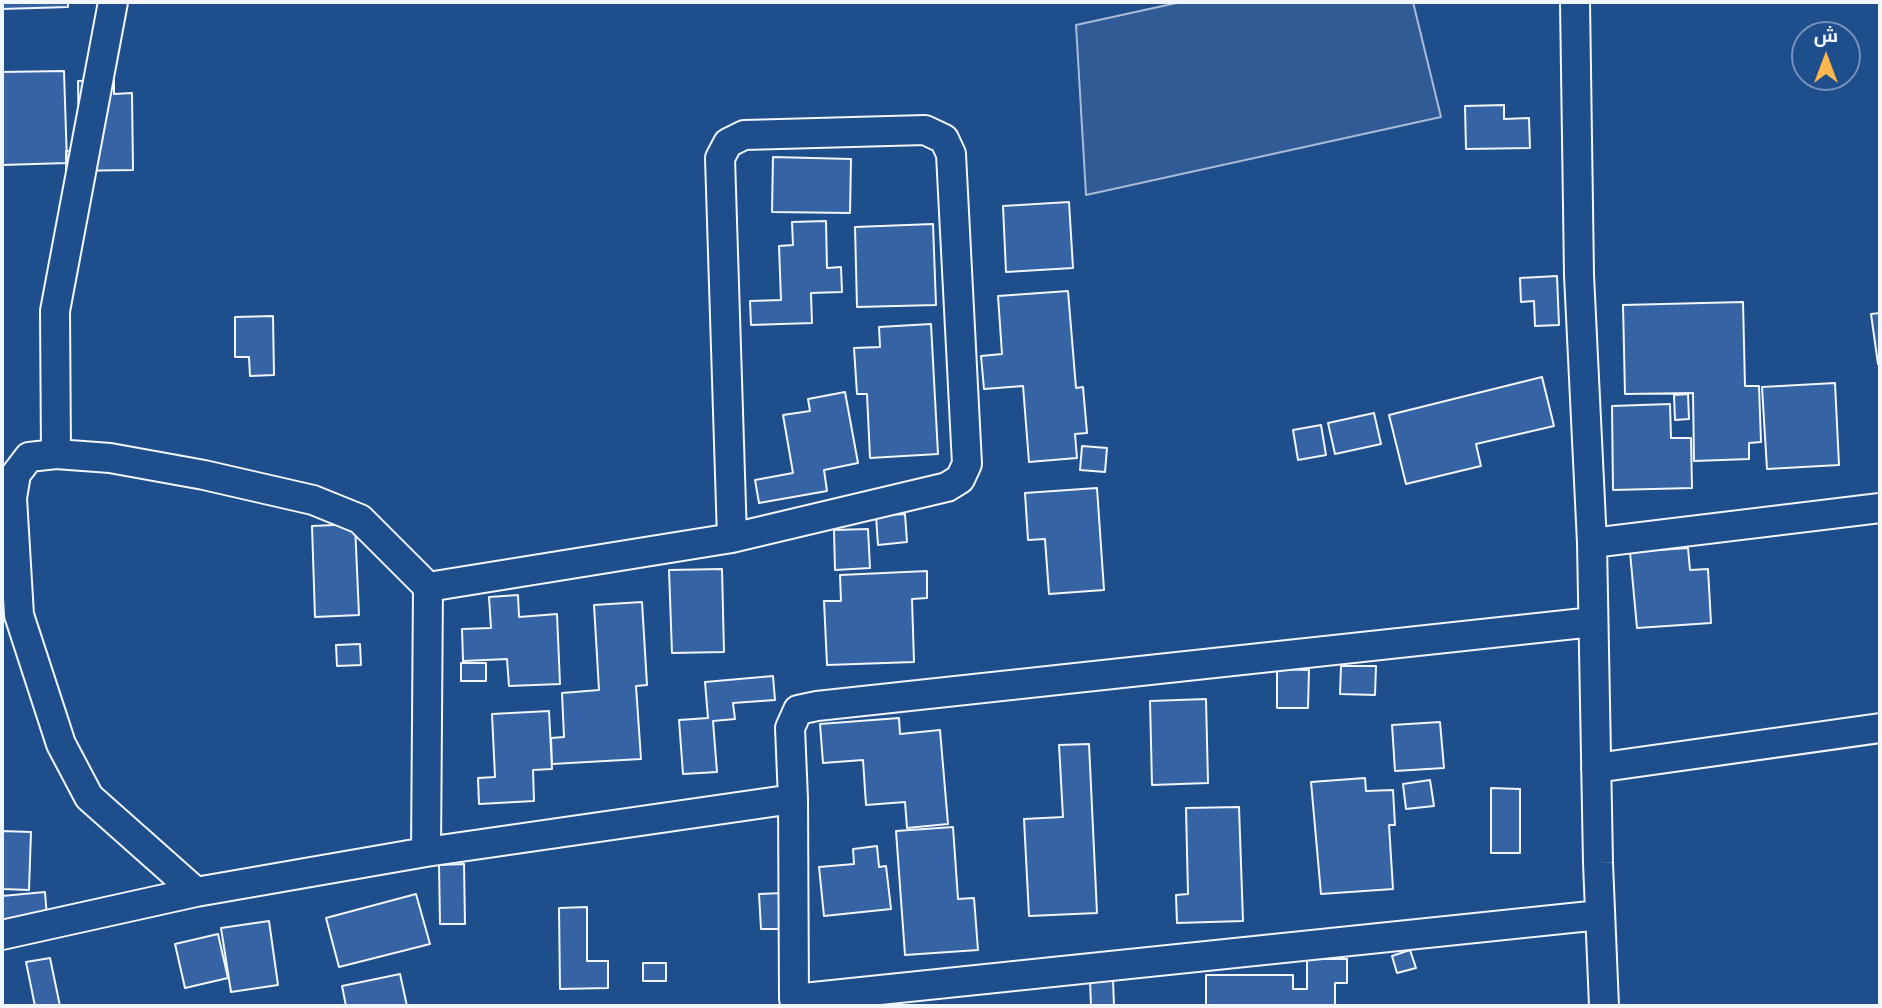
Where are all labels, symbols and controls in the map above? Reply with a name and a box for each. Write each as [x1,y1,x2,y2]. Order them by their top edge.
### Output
north arrow [1791,21,1861,91]
text: ش [1814,25,1838,48]

